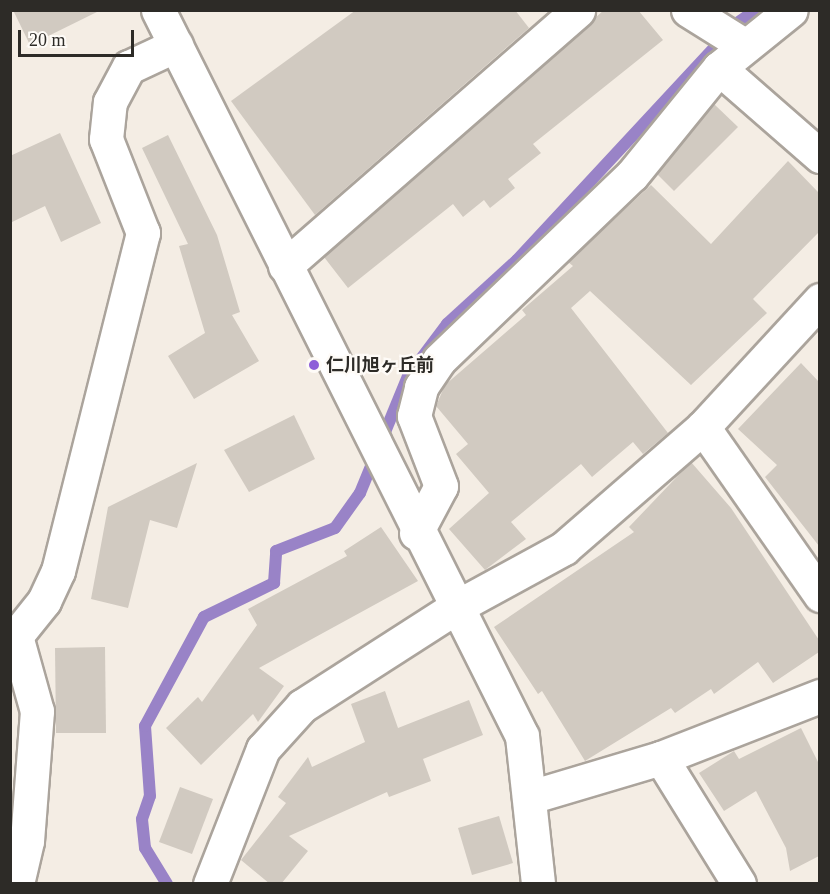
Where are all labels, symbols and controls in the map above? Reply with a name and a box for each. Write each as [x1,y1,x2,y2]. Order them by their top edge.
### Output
scale bar [21,18,136,56]
text: 20 m [29,30,66,50]
place label: 仁川旭ヶ丘前 [326,354,434,376]
marker: 仁川旭ヶ丘前 [307,358,321,372]

